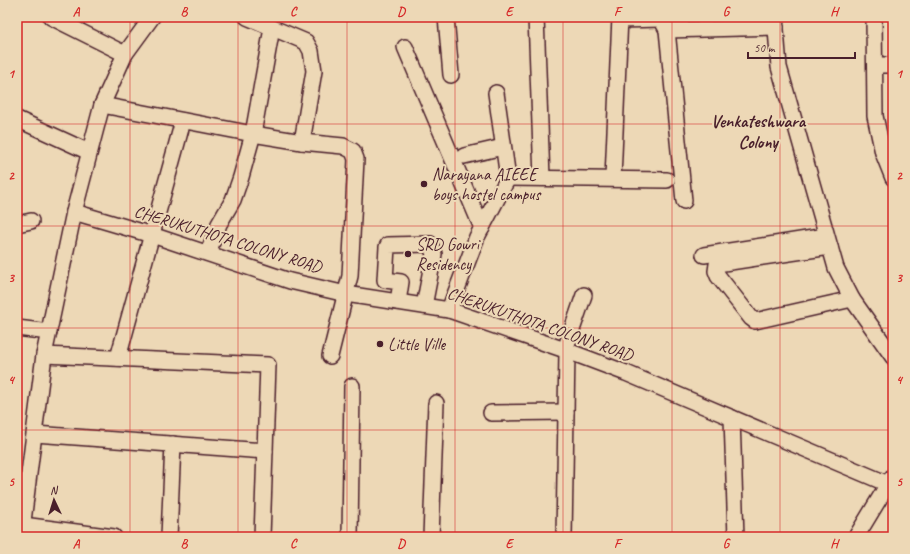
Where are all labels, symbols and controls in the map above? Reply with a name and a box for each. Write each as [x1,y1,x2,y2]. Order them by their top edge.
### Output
text: A [73,4,81,20]
text: B [181,4,189,20]
text: C [290,4,298,20]
text: D [397,4,406,20]
text: E [506,4,515,20]
text: F [614,4,623,20]
text: G [723,4,731,20]
text: H [830,4,840,20]
scale bar [748,34,855,60]
text: 50 m [754,40,776,56]
text: 1 [8,66,16,82]
text: 1 [896,66,904,82]
district label: Venkateshwara Colony [711,110,807,153]
place label: Narayana AIEEE boys hostel campus [432,164,542,205]
text: 2 [8,168,15,184]
text: 2 [896,168,903,184]
marker: Narayana AIEEE boys hostel campus [419,179,429,189]
street label: CHERUKUTHOTA COLONY ROAD [132,200,326,278]
place label: SRD Gowri Residency [416,234,481,275]
marker: SRD Gowri Residency [403,249,413,259]
text: 3 [8,270,15,286]
text: 3 [896,270,903,286]
street label: CHERUKUTHOTA COLONY ROAD [445,282,638,366]
place label: Little Ville [388,334,447,355]
marker: Little Ville [375,339,385,349]
text: 4 [8,372,16,388]
text: 4 [896,372,904,388]
text: 5 [8,474,15,490]
text: 5 [896,474,903,490]
north arrow [34,480,74,520]
text: N [49,483,59,497]
text: A [73,536,81,552]
text: B [181,536,189,552]
text: C [290,536,298,552]
text: D [397,536,406,552]
text: E [506,536,515,552]
text: F [614,536,623,552]
text: G [723,536,731,552]
text: H [830,536,840,552]

